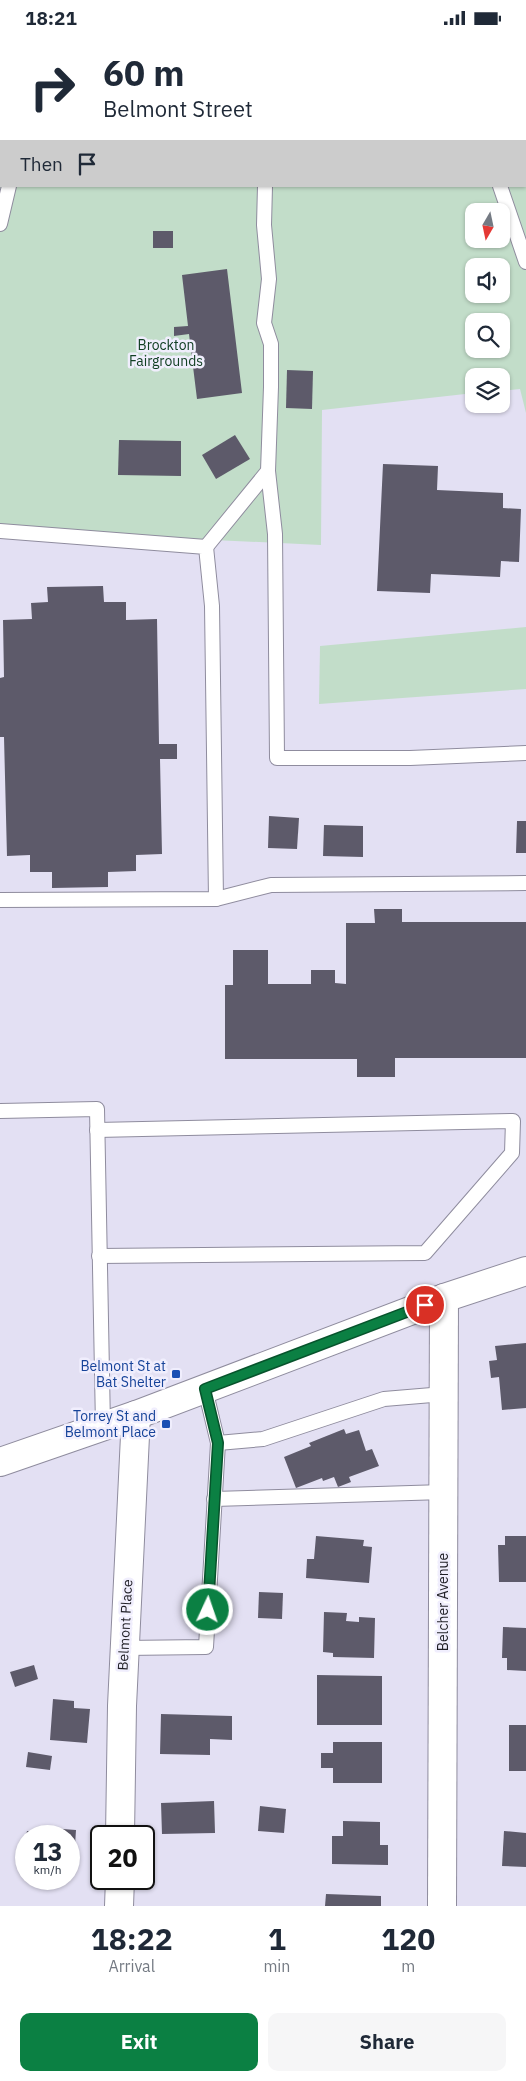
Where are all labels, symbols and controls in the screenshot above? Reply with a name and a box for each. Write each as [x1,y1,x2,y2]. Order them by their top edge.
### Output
text: 18:21 [25,6,77,30]
text: 60 m [103,50,185,96]
icon: right [20,55,85,120]
text: Belmont Street [103,94,253,123]
icon: arrive [73,150,101,178]
text: Then [20,152,63,176]
north arrow [465,203,510,247]
map controls [465,203,510,413]
button: sound [465,258,510,303]
button: search [465,313,510,358]
park label: Brockton Fairgrounds [129,336,203,370]
button: layers [465,368,510,413]
pin [404,1284,446,1326]
icon: arrive [411,1291,439,1319]
place label: Belmont St at Bat Shelter [80,1357,166,1391]
marker: Belmont St at Bat Shelter [170,1368,182,1380]
place label: Torrey St and Belmont Place [65,1407,156,1441]
marker: Torrey St and Belmont Place [160,1418,172,1430]
street label: Belcher Avenue [434,1552,452,1651]
street label: Belmont Place [114,1579,136,1671]
position arrow [181,1583,233,1635]
speed limit sign: 20 [90,1825,155,1890]
text: 13 [32,1835,63,1868]
text: km/h [33,1862,62,1877]
text: 18:22 [91,1919,173,1958]
text: 1 [268,1919,286,1958]
text: 120 [381,1919,435,1958]
text: Arrival [108,1956,155,1976]
text: min [263,1956,290,1976]
text: m [401,1956,415,1976]
button: Exit [20,2013,258,2071]
button: Share [268,2013,506,2071]

